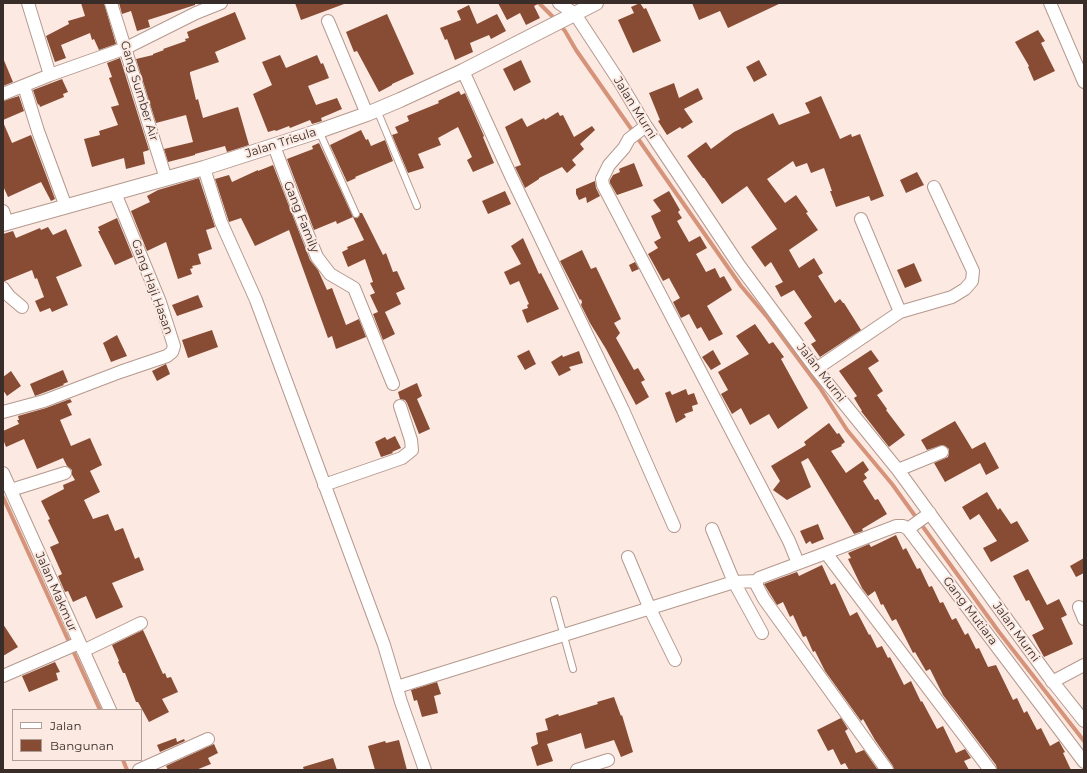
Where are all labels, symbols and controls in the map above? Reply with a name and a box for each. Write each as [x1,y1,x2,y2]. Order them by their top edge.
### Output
street label: Gang Sumber Air [117,39,161,143]
street label: Jalan Murni [610,74,660,142]
street label: Jalan Trisula [244,125,318,161]
street label: Gang Family [280,179,322,255]
street label: Gang Haji Hasan [128,237,176,337]
street label: Jalan Murni [794,341,848,405]
street label: Jalan Makmur [32,550,80,634]
street label: Gang Mutiara [940,574,1000,648]
street label: Jalan Murni [990,599,1042,665]
legend [12,709,142,761]
text: Jalan [50,718,82,733]
text: Bangunan [50,738,114,753]

